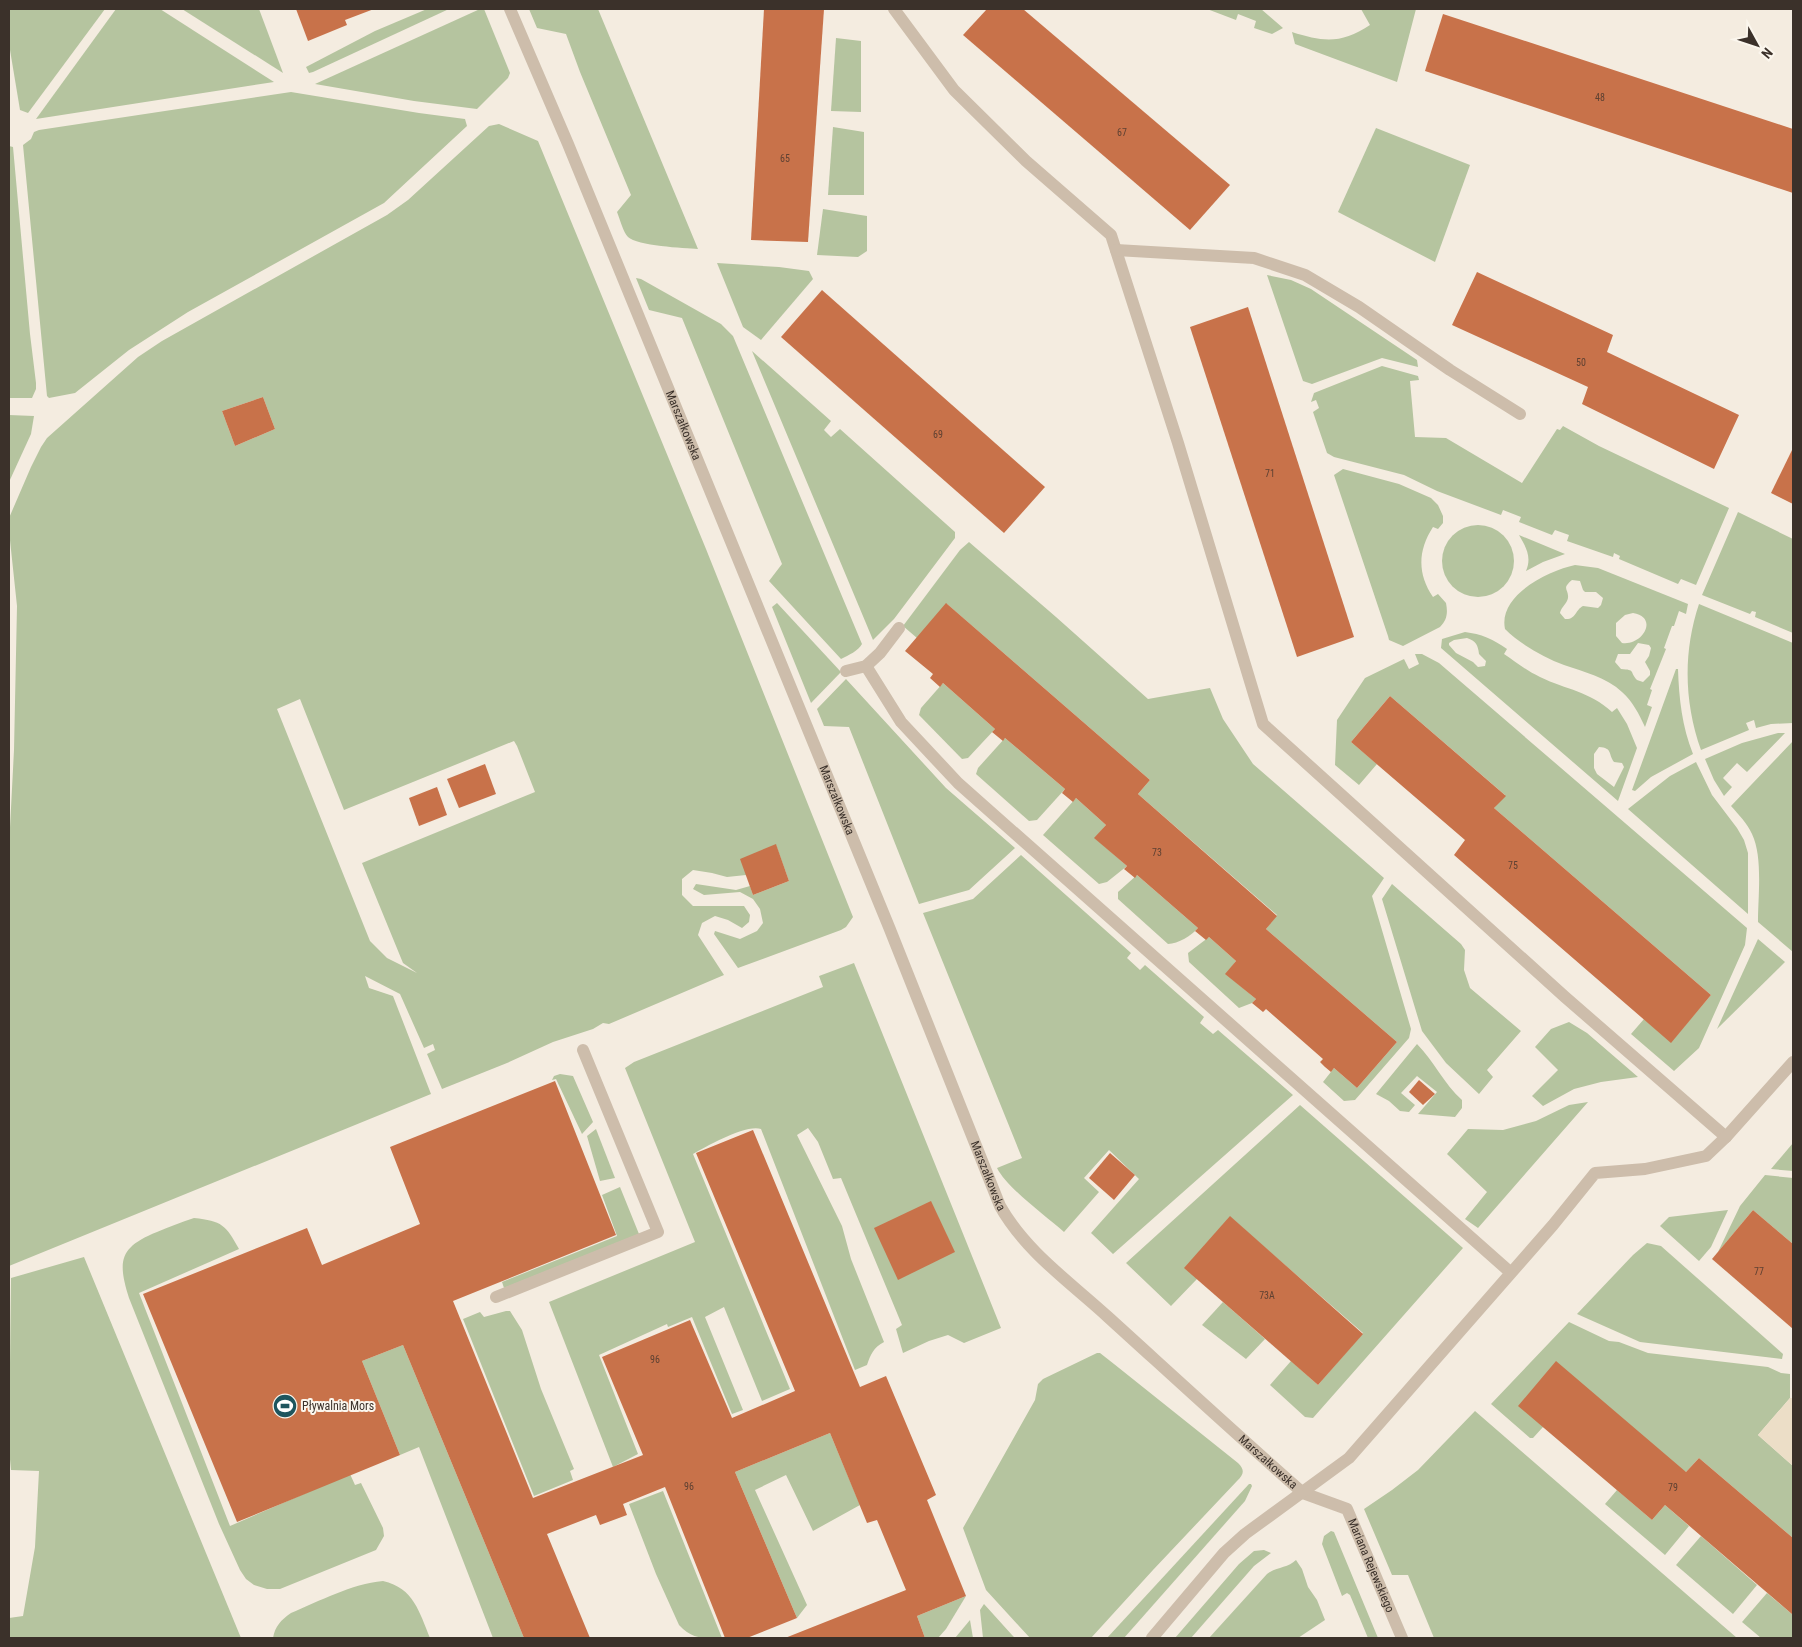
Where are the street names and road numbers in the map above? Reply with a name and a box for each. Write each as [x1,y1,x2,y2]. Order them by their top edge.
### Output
street label: Marszałkowska [663,388,704,462]
street label: Marszałkowska [816,763,858,837]
street label: Marszałkowska [968,1139,1008,1214]
street label: Marszałkowska [1236,1432,1300,1492]
street label: Mariana Rejewskiego [1345,1516,1397,1615]

